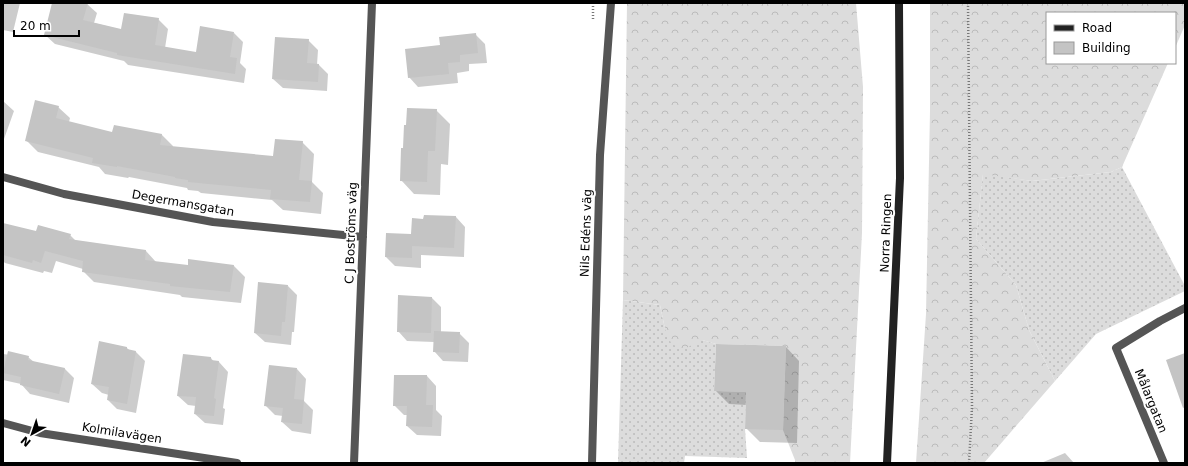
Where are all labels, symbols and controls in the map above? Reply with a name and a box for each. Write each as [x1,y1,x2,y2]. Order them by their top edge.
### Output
scale bar [14,12,79,38]
legend [1046,12,1176,64]
text: 20 m [20,19,51,33]
text: Road [1082,21,1112,35]
text: Building [1082,41,1131,55]
street label: C J Boströms väg [342,182,360,284]
street label: Degermansgatan [131,187,235,219]
street label: Nils Edéns väg [577,189,595,277]
street label: Norra Ringen [878,193,894,273]
street label: Målargatan [1132,367,1170,435]
north arrow [12,414,52,454]
street label: Kolmilavägen [81,420,163,446]
text: N [18,433,34,449]

